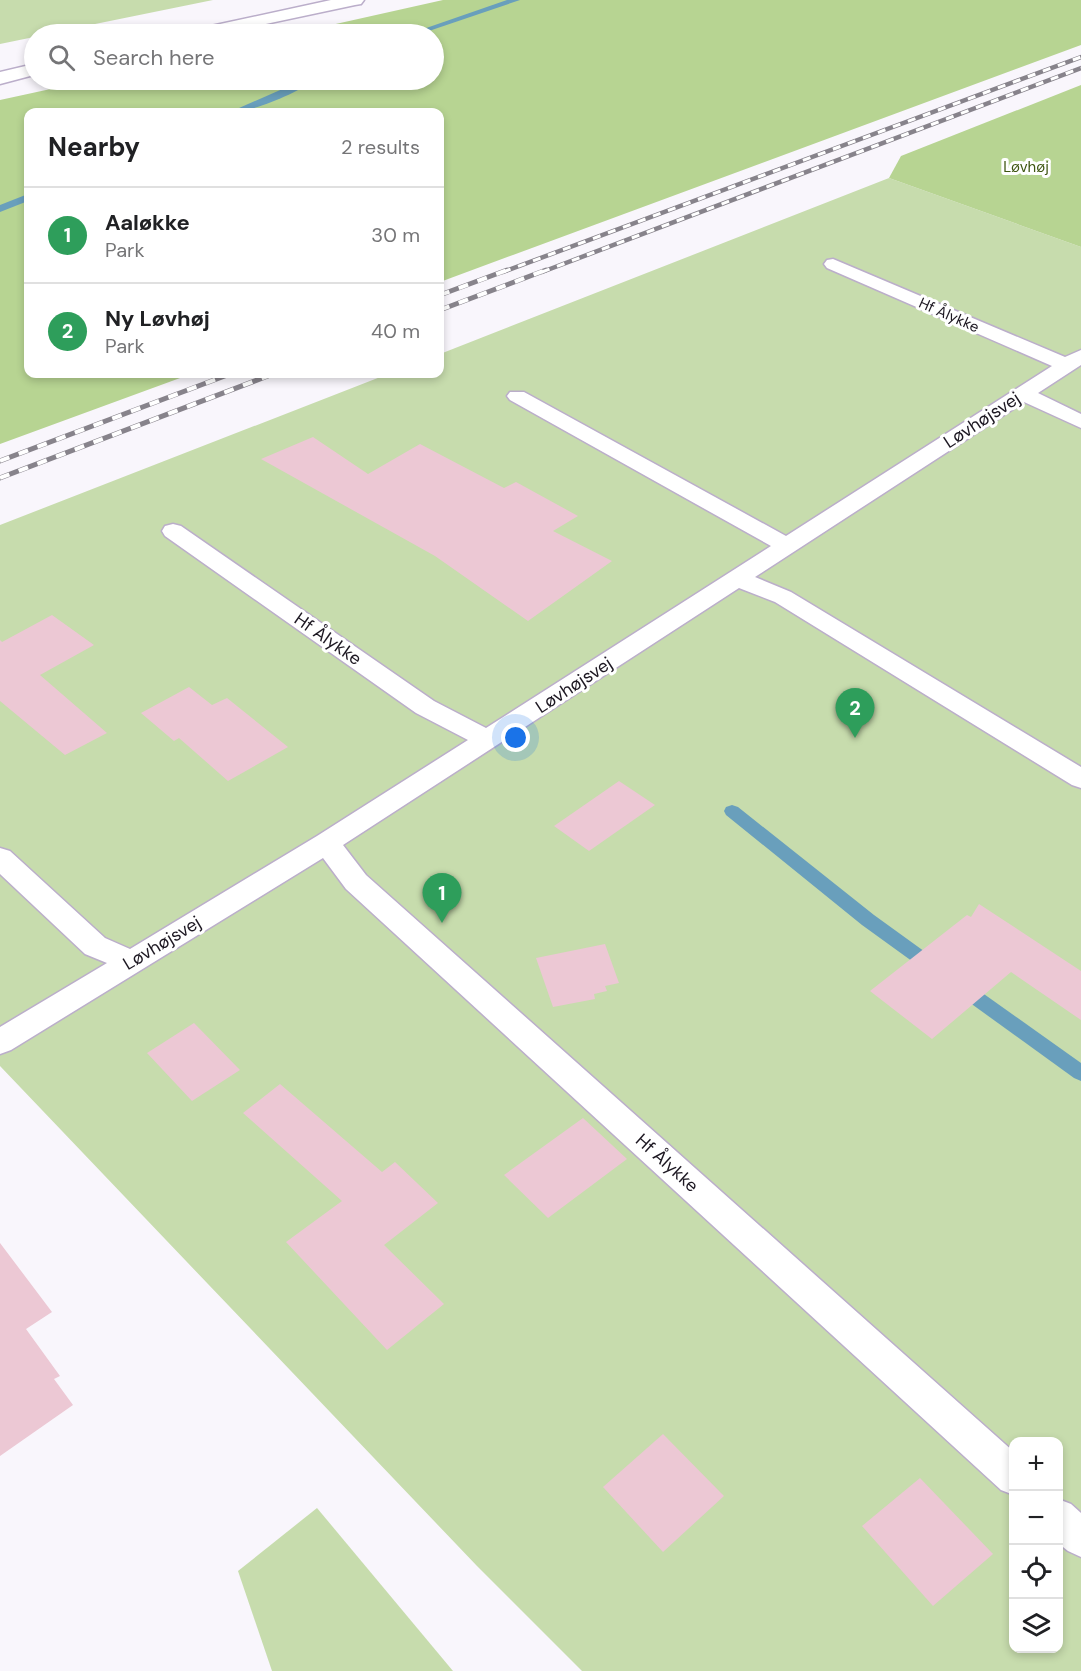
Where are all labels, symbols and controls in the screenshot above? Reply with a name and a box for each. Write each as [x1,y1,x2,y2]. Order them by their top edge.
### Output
search box [24,24,444,90]
icon: search [45,41,78,74]
text: Search here [93,43,214,72]
text: Nearby [48,130,140,164]
text: 2 results [341,134,420,160]
park label: Løvhøj [1003,157,1049,177]
text: Aaløkke [105,208,190,237]
text: 1 [64,222,71,248]
text: 30 m [371,222,420,248]
text: Park [105,237,145,263]
street label: Hf Ålykke [916,293,982,337]
text: Ny Løvhøj [105,304,210,333]
text: 2 [62,318,73,344]
text: 40 m [371,318,420,344]
text: Park [105,333,145,359]
street label: Løvhøjsvej [939,386,1025,454]
street label: Hf Ålykke [290,607,366,671]
street label: Løvhøjsvej [531,651,617,719]
pin: 2 [836,688,874,738]
your location [501,723,530,752]
pin: 1 [422,874,462,923]
street label: Løvhøjsvej [119,910,205,976]
street label: Hf Ålykke [630,1128,704,1198]
map controls [1009,1437,1063,1653]
button: + [1009,1437,1063,1491]
button: − [1009,1491,1063,1545]
button: locate [1009,1545,1063,1599]
button: layers [1009,1599,1063,1653]

